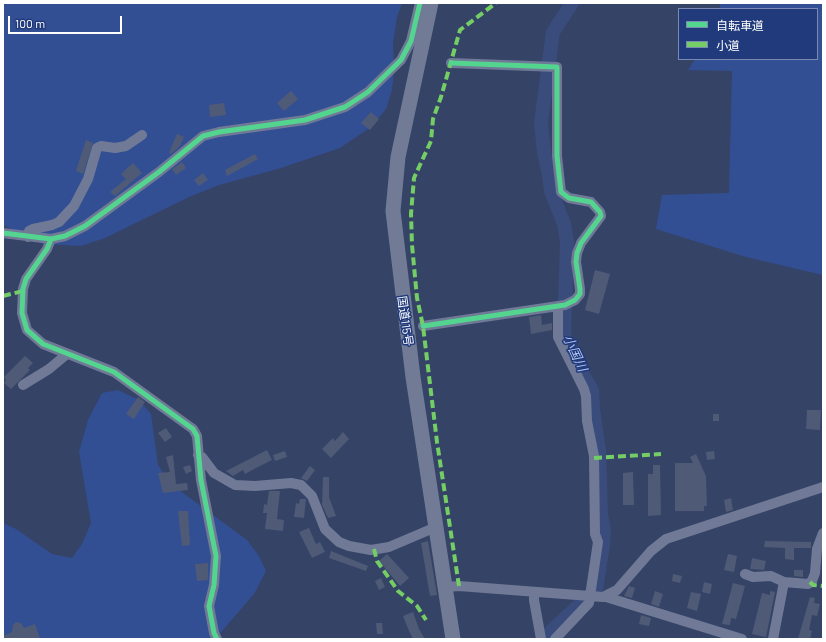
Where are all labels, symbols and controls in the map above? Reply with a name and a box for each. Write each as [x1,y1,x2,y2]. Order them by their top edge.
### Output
scale bar [10,8,124,34]
legend [678,8,818,60]
text: 100 m [15,16,45,30]
text: 自転車道 [716,18,764,32]
text: 小道 [716,38,740,52]
street label: 国道115号 [394,295,416,347]
water label: 小国川 [560,332,590,374]

